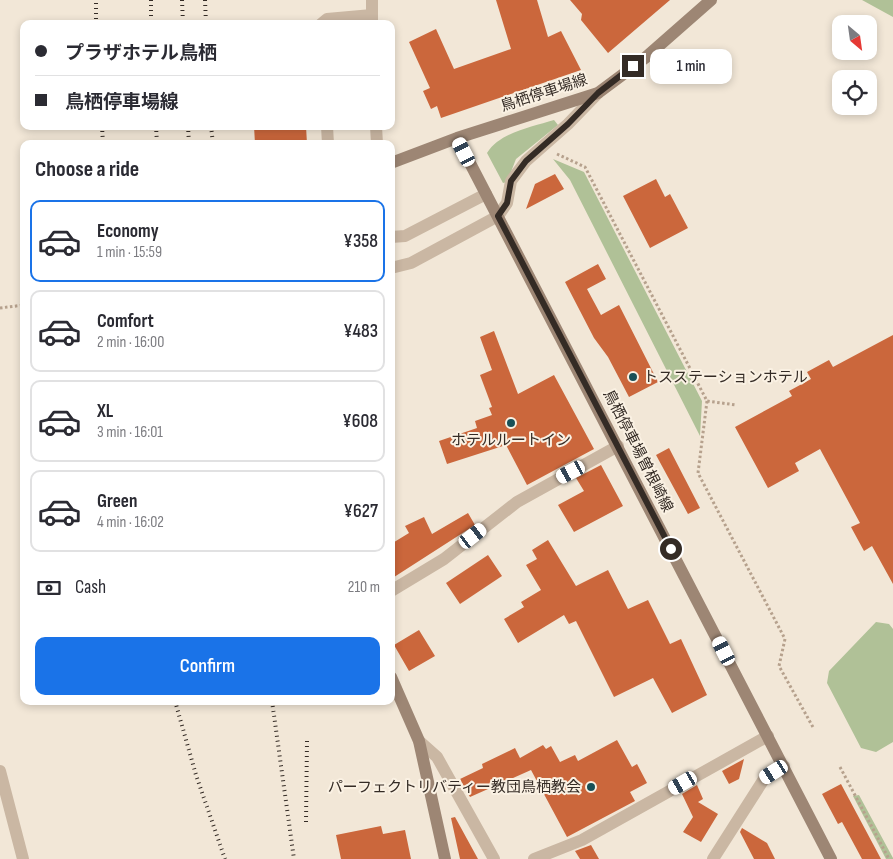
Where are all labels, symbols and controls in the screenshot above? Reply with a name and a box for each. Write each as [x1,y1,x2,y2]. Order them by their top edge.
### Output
north arrow [832,15,878,60]
map controls [832,15,877,115]
text: プラザホテル鳥栖 [65,42,217,65]
callout: 1 min [650,48,733,84]
route end [622,55,644,77]
text: 1 min [676,57,706,76]
street label: 鳥栖停車場線 [498,70,590,116]
button: locate [832,70,877,115]
text: 鳥栖停車場線 [65,91,179,114]
car [450,135,477,169]
text: Choose a ride [35,156,139,183]
icon: car [37,219,82,264]
text: Economy [97,220,159,243]
text: ¥358 [343,230,378,253]
text: 1 min · 15:59 [97,243,162,262]
icon: car [37,309,82,354]
text: Comfort [97,310,154,333]
text: ¥483 [343,320,378,343]
text: 2 min · 16:00 [97,333,164,352]
place label: トスステーションホテル [643,368,808,387]
marker: トスステーションホテル [627,371,639,383]
street label: 鳥栖停車場曽根崎線 [599,387,677,515]
icon: car [37,399,82,444]
text: XL [97,400,113,423]
text: ¥608 [342,410,378,433]
marker: ホテルルートイン [505,417,517,429]
text: 3 min · 16:01 [97,423,163,442]
place label: ホテルルートイン [451,431,571,450]
car [554,458,587,486]
icon: car [37,489,82,534]
text: Green [97,490,137,513]
text: ¥627 [343,500,378,523]
text: 4 min · 16:02 [97,513,164,532]
car [456,521,489,551]
route start [660,538,682,560]
icon: cash [35,574,63,602]
text: Cash [75,576,106,599]
text: 210 m [348,578,380,597]
car [710,634,737,668]
button: Confirm [35,637,380,695]
car [757,758,790,786]
car [666,769,699,797]
place label: パーフェクトリバティー教団鳥栖教会 [328,778,581,797]
marker: パーフェクトリバティー教団鳥栖教会 [585,781,597,793]

